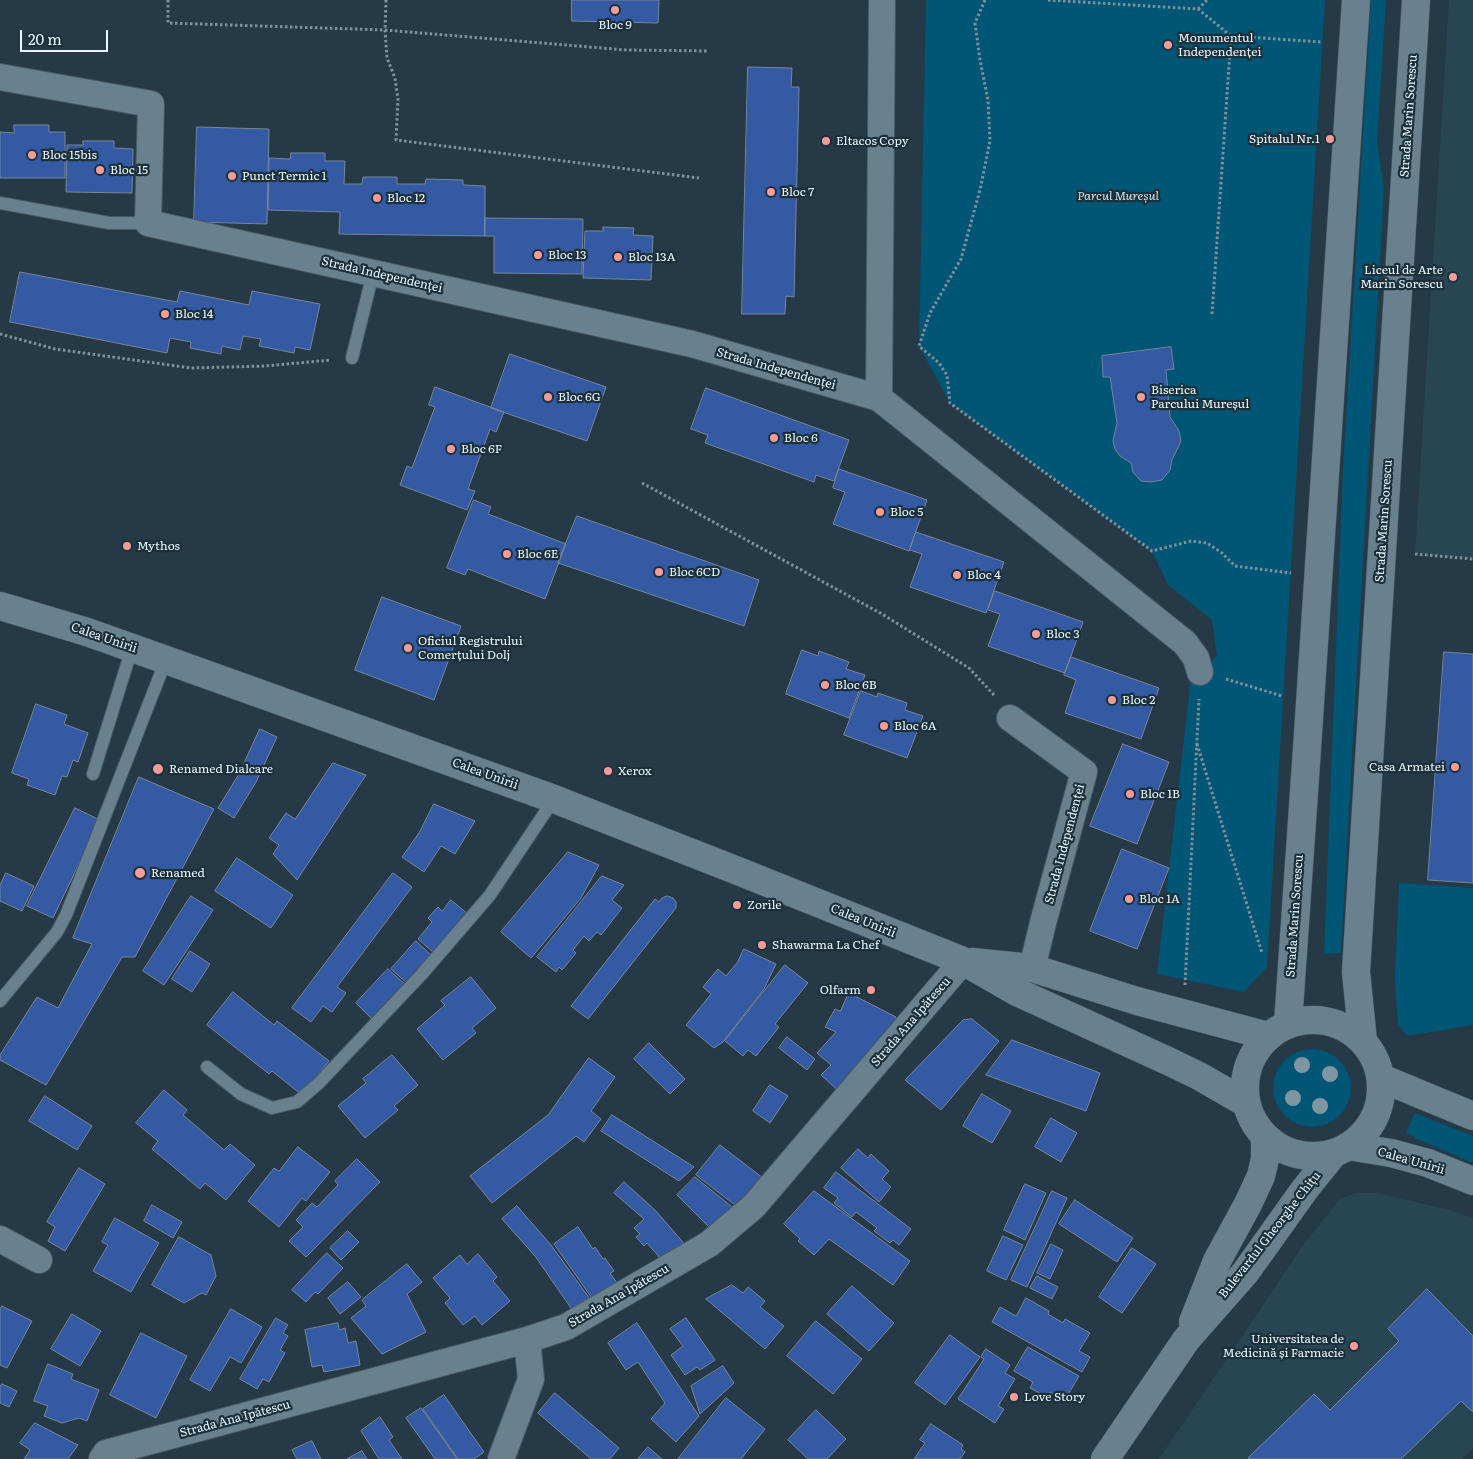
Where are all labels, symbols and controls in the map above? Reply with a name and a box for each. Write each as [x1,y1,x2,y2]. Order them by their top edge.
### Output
marker: Bloc 9 [609,4,621,16]
place label: Bloc 9 [598,18,632,32]
scale bar [22,20,110,52]
text: 20 m [28,27,62,50]
place label: Monumentul Independenței [1178,31,1261,59]
marker: Monumentul Independenței [1162,39,1174,51]
street label: Strada Marin Sorescu [1398,54,1420,178]
place label: Spitalul Nr.1 [1249,132,1320,146]
marker: Spitalul Nr.1 [1324,133,1336,145]
place label: Eltacos Copy [836,134,909,148]
marker: Eltacos Copy [820,135,832,147]
place label: Bloc 15bis [42,148,97,162]
marker: Bloc 15bis [26,149,38,161]
place label: Bloc 15 [110,163,148,177]
marker: Bloc 15 [94,164,106,176]
place label: Punct Termic 1 [242,169,327,183]
marker: Punct Termic 1 [226,170,238,182]
place label: Bloc 7 [781,185,814,199]
marker: Bloc 7 [765,186,777,198]
park label: Parcul Mureșul [1077,189,1159,203]
place label: Bloc 12 [387,191,425,205]
marker: Bloc 12 [371,192,383,204]
place label: Bloc 13 [548,248,587,262]
marker: Bloc 13 [532,249,544,261]
place label: Bloc 13A [628,250,675,264]
marker: Bloc 13A [612,251,624,263]
street label: Strada Independenței [320,254,444,296]
place label: Liceul de Arte Marin Sorescu [1360,263,1443,291]
marker: Liceul de Arte Marin Sorescu [1447,271,1459,283]
place label: Bloc 14 [175,307,213,321]
marker: Bloc 14 [159,308,171,320]
street label: Strada Independenței [715,345,837,393]
place label: Biserica Parcului Mureșul [1151,383,1249,411]
place label: Bloc 6G [558,390,601,404]
marker: Bloc 6G [542,391,554,403]
marker: Biserica Parcului Mureșul [1135,391,1147,403]
place label: Bloc 6 [784,431,818,445]
marker: Bloc 6 [768,432,780,444]
place label: Bloc 6F [461,442,502,456]
marker: Bloc 6F [445,443,457,455]
street label: Strada Marin Sorescu [1373,459,1395,583]
place label: Bloc 5 [890,505,923,519]
marker: Bloc 5 [874,506,886,518]
place label: Mythos [137,539,180,553]
marker: Mythos [121,540,133,552]
place label: Bloc 6E [517,547,558,561]
marker: Bloc 6E [501,548,513,560]
place label: Bloc 6CD [669,565,720,579]
marker: Bloc 6CD [653,566,665,578]
place label: Bloc 4 [967,568,1001,582]
marker: Bloc 4 [951,569,963,581]
street label: Calea Unirii [69,620,139,656]
place label: Bloc 3 [1046,627,1080,641]
marker: Bloc 3 [1030,628,1042,640]
place label: Oficiul Registrului Comerțului Dolj [418,634,523,662]
marker: Oficiul Registrului Comerțului Dolj [402,642,414,654]
place label: Bloc 6B [835,678,877,692]
marker: Bloc 6B [819,679,831,691]
place label: Bloc 2 [1122,693,1155,707]
marker: Bloc 2 [1106,694,1118,706]
place label: Bloc 6A [894,719,937,733]
marker: Bloc 6A [878,720,890,732]
street label: Calea Unirii [450,755,520,793]
place label: Casa Armatei [1369,760,1445,774]
marker: Casa Armatei [1449,761,1461,773]
marker: Renamed Dialcare [151,762,165,776]
place label: Renamed Dialcare [169,762,273,776]
place label: Xerox [618,764,652,778]
marker: Xerox [602,765,614,777]
street label: Strada Independenței [1042,783,1088,905]
place label: Bloc 1B [1140,787,1180,801]
marker: Bloc 1B [1124,788,1136,800]
street label: Strada Marin Sorescu [1284,854,1306,978]
marker: Renamed [133,866,147,880]
place label: Renamed [151,866,205,880]
place label: Bloc 1A [1139,892,1180,906]
marker: Bloc 1A [1123,893,1135,905]
place label: Zorile [747,898,782,912]
marker: Zorile [731,899,743,911]
street label: Calea Unirii [828,901,898,941]
place label: Shawarma La Chef [772,938,879,952]
marker: Shawarma La Chef [756,939,768,951]
street label: Strada Ana Ipătescu [868,974,954,1070]
place label: Olfarm [820,983,861,997]
marker: Olfarm [865,984,877,996]
street label: Calea Unirii [1376,1145,1446,1177]
street label: Bulevardul Gheorghe Chițu [1216,1169,1324,1301]
street label: Strada Ana Ipătescu [566,1261,672,1331]
place label: Universitatea de Medicină și Farmacie [1223,1332,1344,1360]
marker: Universitatea de Medicină și Farmacie [1348,1340,1360,1352]
place label: Love Story [1024,1390,1085,1404]
marker: Love Story [1008,1391,1020,1403]
street label: Strada Ana Ipătescu [178,1397,292,1441]

